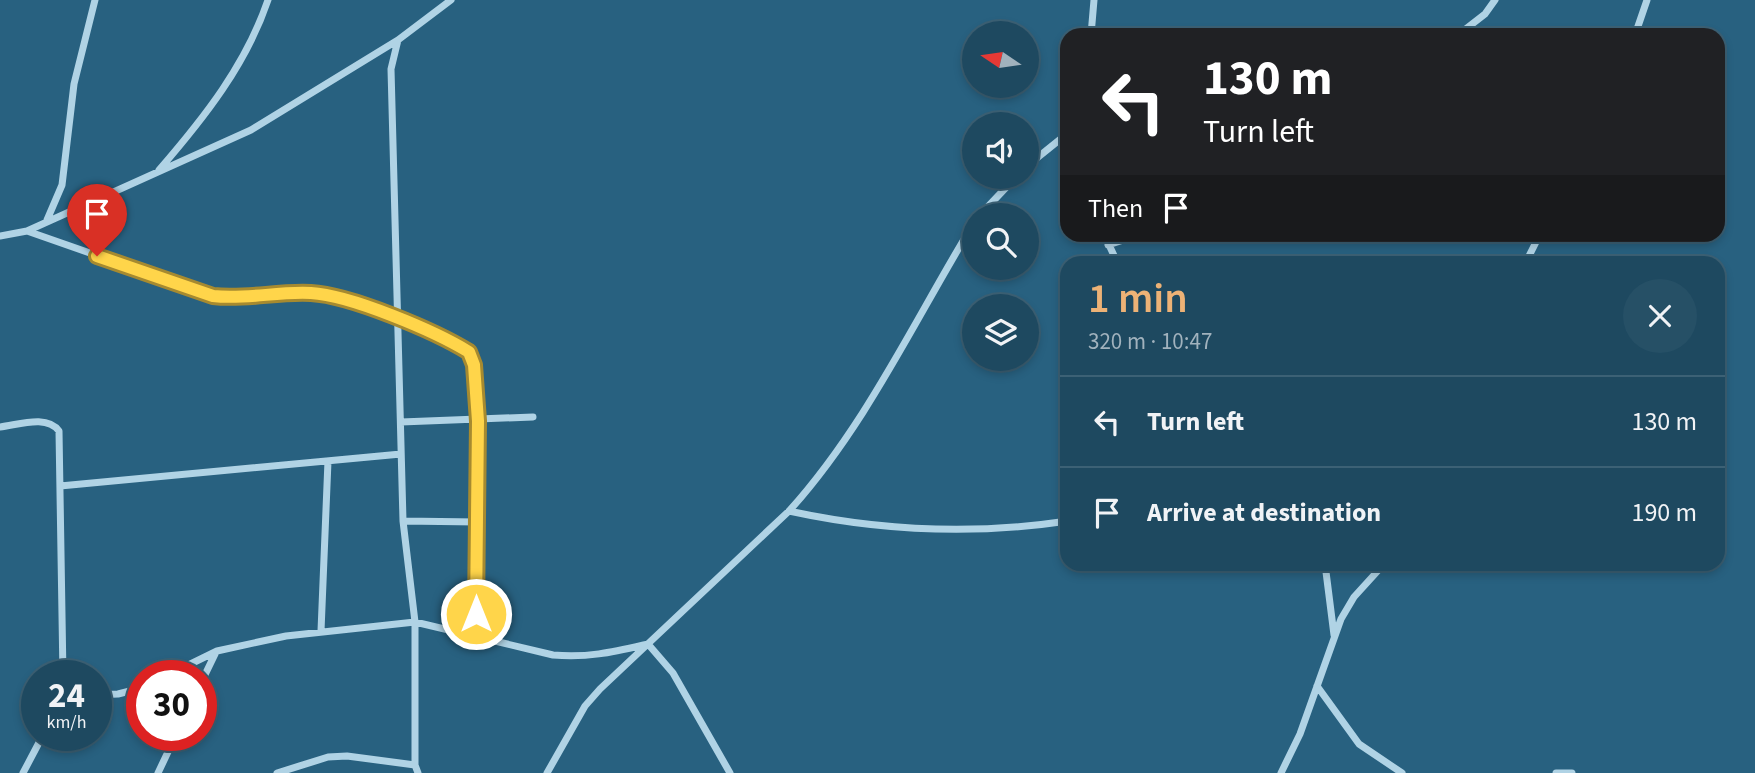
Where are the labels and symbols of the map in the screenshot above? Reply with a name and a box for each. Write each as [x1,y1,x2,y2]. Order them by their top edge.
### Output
north arrow [962,21,1040,98]
pin [67,184,127,256]
position arrow [439,577,513,651]
speed limit sign: 30 [126,660,217,751]

